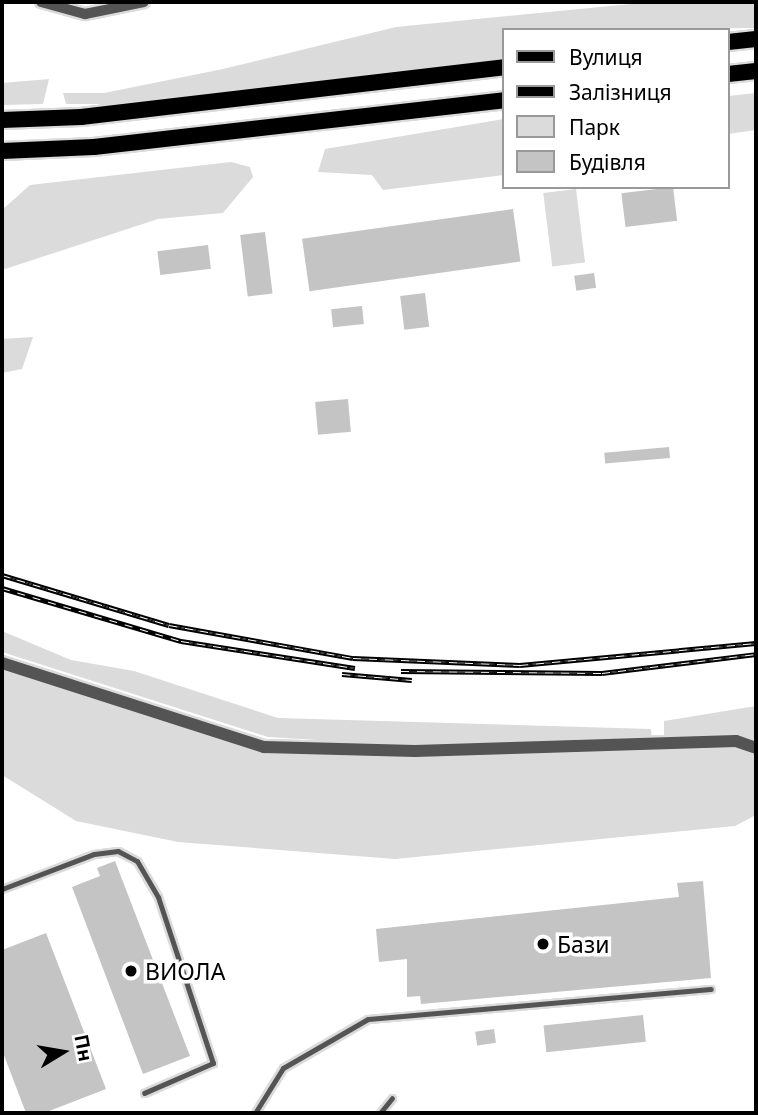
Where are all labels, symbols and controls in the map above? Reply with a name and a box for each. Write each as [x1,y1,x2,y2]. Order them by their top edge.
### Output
legend [503,28,730,189]
text: Вулиця [569,43,643,71]
text: Залізниця [569,78,672,106]
text: Парк [569,113,620,141]
text: Будівля [569,148,646,176]
place label: Бази [557,930,609,958]
marker: Бази [535,936,551,952]
place label: ВИОЛА [145,957,225,985]
marker: ВИОЛА [123,963,139,979]
north arrow [28,1017,98,1087]
text: Пн [68,1032,99,1064]

